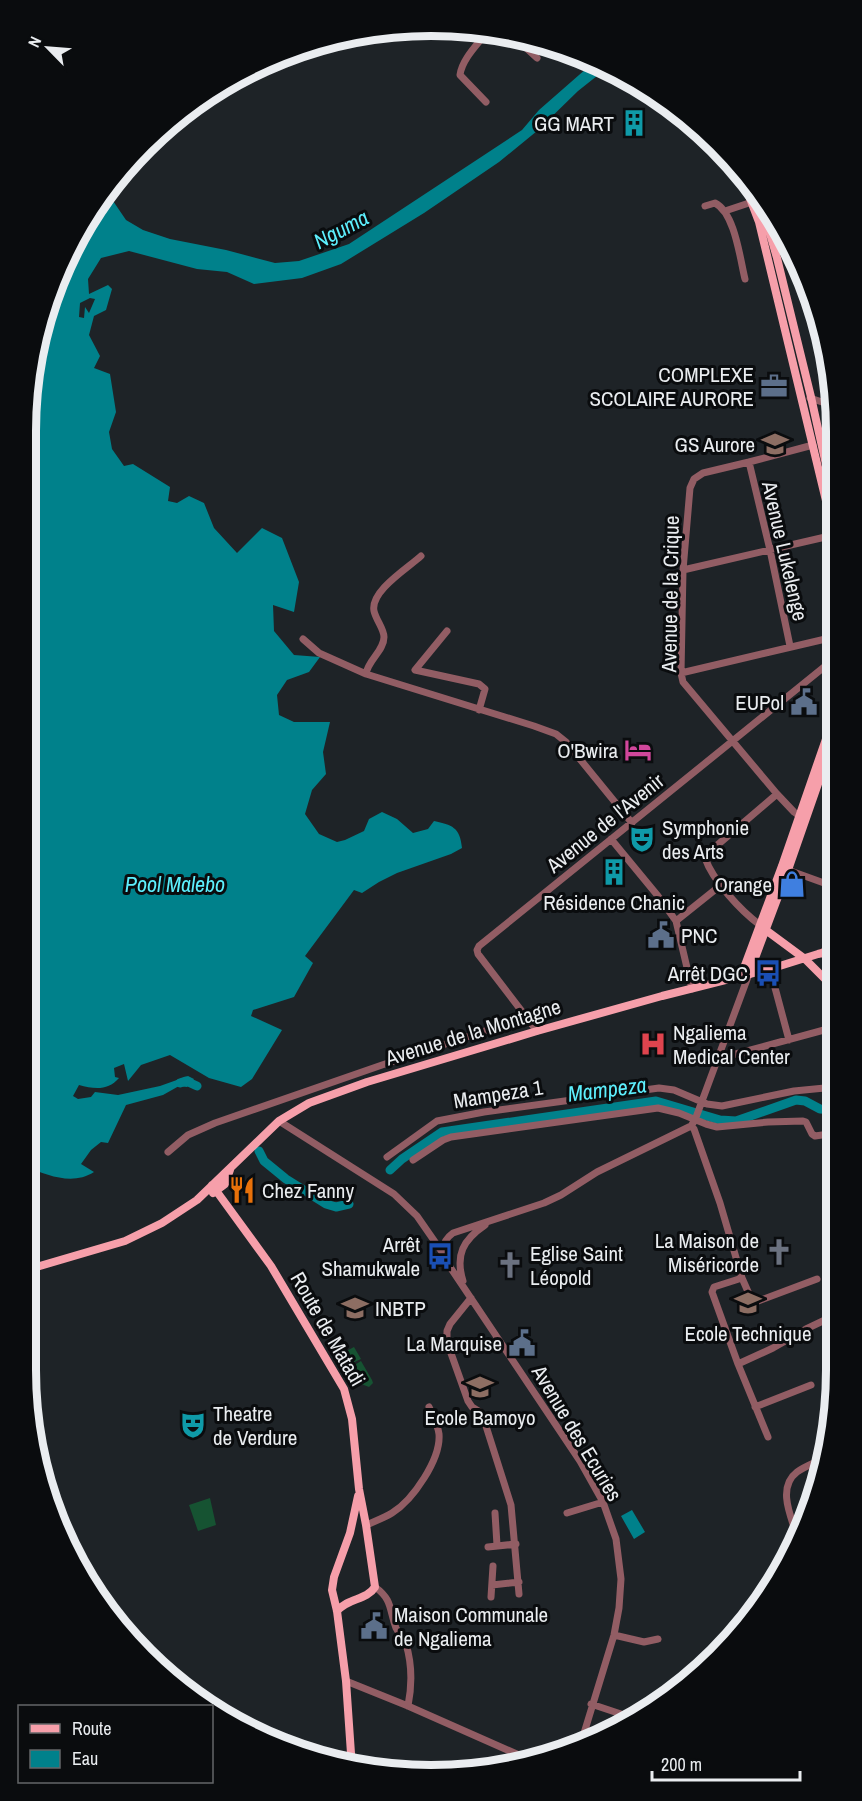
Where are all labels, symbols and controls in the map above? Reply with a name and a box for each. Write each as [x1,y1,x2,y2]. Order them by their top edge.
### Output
north arrow [18,18,78,78]
text: N [22,33,46,51]
building icon: GG MART [619,108,649,138]
place label: GG MART [534,109,614,138]
water label: Nguma [308,202,374,256]
place label: COMPLEXE SCOLAIRE AURORE [589,360,754,413]
office icon: COMPLEXE SCOLAIRE AURORE [759,371,789,401]
school or university icon: GS Aurore [760,429,790,459]
place label: GS Aurore [675,430,755,459]
street label: Avenue Lukelenge [755,477,815,624]
street label: Avenue de la Crique [654,515,686,674]
public building icon: EUPol [789,687,819,717]
place label: EUPol [735,688,784,717]
hotel icon: O'Bwira [623,735,653,765]
place label: O'Bwira [557,736,618,765]
street label: Avenue de l'Avenir [539,766,670,880]
place label: Symphonie des Arts [662,813,749,866]
theatre icon: Symphonie des Arts [627,824,657,854]
building icon: Résidence Chanic [599,857,629,887]
water label: Pool Malebo [125,869,225,899]
shop icon: Orange [777,869,807,899]
place label: Orange [715,870,772,899]
place label: Résidence Chanic [543,888,685,917]
public building icon: PNC [646,920,676,950]
place label: PNC [681,921,717,950]
bus stop icon: Arrêt DGC [753,958,783,988]
place label: Arrêt DGC [667,959,748,988]
street label: Avenue de la Montagne [381,992,564,1073]
place label: Ngaliema Medical Center [673,1018,790,1071]
hospital icon: Ngaliema Medical Center [638,1029,668,1059]
water label: Mampeza [566,1069,648,1109]
street label: Mampeza 1 [451,1073,545,1115]
restaurant icon: Chez Fanny [227,1175,257,1205]
place label: Chez Fanny [262,1176,354,1205]
place label: La Maison de Miséricorde [655,1226,759,1279]
place label: Arrêt Shamukwale [321,1230,420,1283]
church icon: La Maison de Miséricorde [764,1237,794,1267]
place label: Eglise Saint Léopold [530,1239,623,1292]
bus stop icon: Arrêt Shamukwale [425,1241,455,1271]
church icon: Eglise Saint Léopold [495,1250,525,1280]
street label: Route de Matadi [284,1267,372,1391]
school or university icon: Ecole Technique [733,1288,763,1318]
school or university icon: INBTP [340,1293,370,1323]
place label: INBTP [375,1294,426,1323]
place label: Ecole Technique [684,1319,812,1348]
public building icon: La Marquise [507,1328,537,1358]
place label: La Marquise [406,1329,502,1358]
street label: Avenue des Ecuries [524,1359,629,1506]
school or university icon: Ecole Bamoyo [465,1372,495,1402]
place label: Theatre de Verdure [213,1399,297,1452]
place label: Ecole Bamoyo [424,1403,536,1432]
theatre icon: Theatre de Verdure [178,1410,208,1440]
place label: Maison Communale de Ngaliema [394,1600,548,1653]
public building icon: Maison Communale de Ngaliema [359,1611,389,1641]
legend [18,1705,213,1783]
text: Route [72,1716,111,1741]
scale bar [652,1744,800,1782]
text: Eau [72,1746,98,1771]
text: 200 m [661,1752,702,1777]

